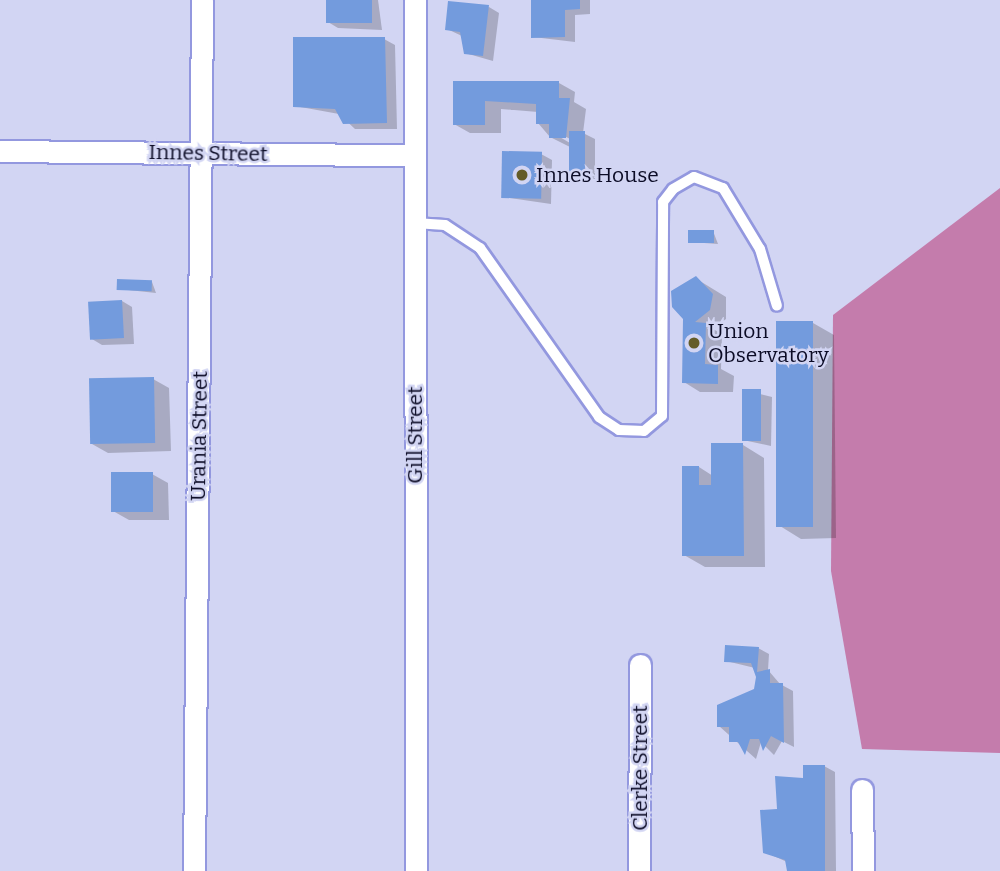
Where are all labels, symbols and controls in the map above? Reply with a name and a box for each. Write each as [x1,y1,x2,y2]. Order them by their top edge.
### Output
street label: Innes Street [148,139,268,167]
place label: Innes House [536,162,659,188]
marker: Innes House [514,167,530,183]
place label: Union Observatory [708,318,829,368]
marker: Union Observatory [686,335,702,351]
street label: Urania Street [185,371,213,501]
street label: Gill Street [402,386,428,484]
street label: Clerke Street [627,705,653,831]

